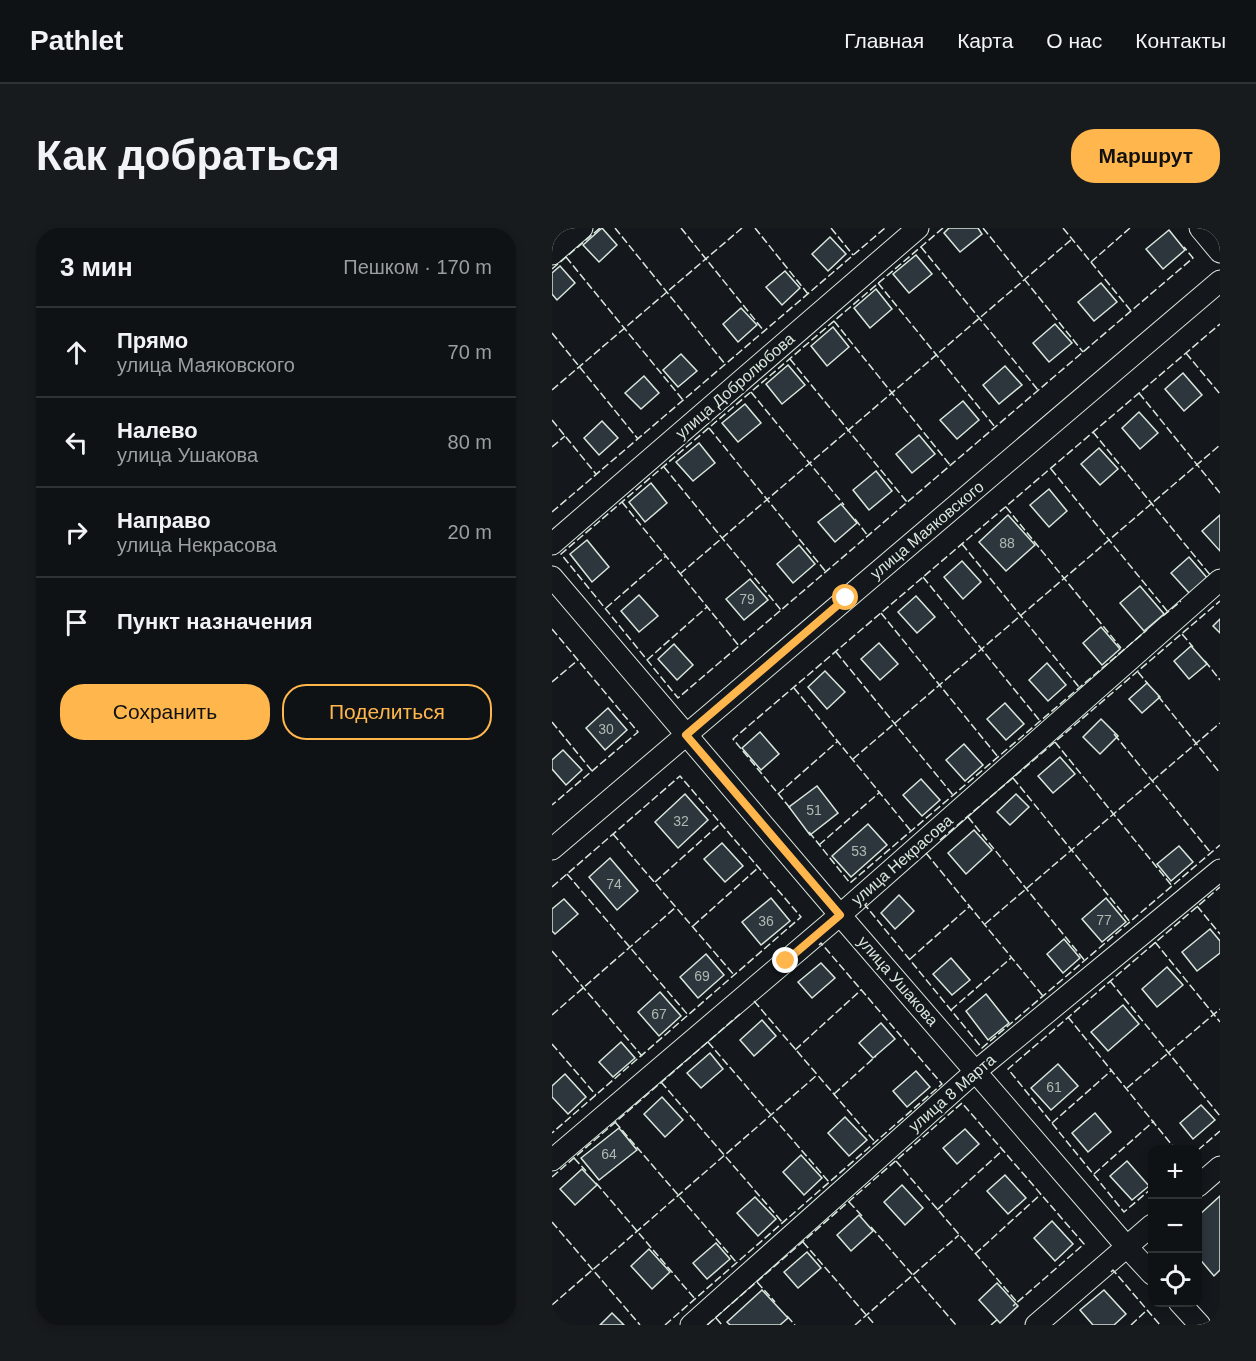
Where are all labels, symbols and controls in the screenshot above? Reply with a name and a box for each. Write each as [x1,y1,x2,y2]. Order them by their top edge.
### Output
text: Pathlet [30,25,123,56]
text: Главная [844,29,924,52]
text: Карта [957,29,1013,52]
text: О нас [1046,29,1102,52]
text: Контакты [1135,29,1226,52]
button: Маршрут [1071,129,1220,183]
text: Как добраться [36,132,340,179]
text: 3 мин [60,252,133,282]
text: Пешком · 170 m [343,256,492,278]
text: Прямо [117,328,188,353]
street label: улица Добролюбова [672,330,798,442]
icon: ahead [60,336,93,369]
text: 70 m [448,341,492,363]
text: улица Маяковского [117,354,295,376]
text: Налево [117,418,198,443]
icon: left [60,426,93,459]
text: 80 m [448,431,492,453]
text: улица Ушакова [117,444,258,466]
street label: улица Маяковского [867,478,987,582]
text: Направо [117,508,211,533]
icon: right [60,516,93,549]
text: 20 m [448,521,492,543]
text: улица Некрасова [117,534,277,556]
house number: 88 [999,535,1015,551]
route start [832,584,858,610]
house number: 79 [739,591,755,607]
icon: arrive [60,606,93,639]
text: Пункт назначения [117,609,313,634]
button: Сохранить [60,684,270,740]
button: Поделиться [282,684,492,740]
house number: 30 [598,721,614,737]
house number: 51 [806,802,822,818]
street label: улица Некрасова [848,812,956,908]
house number: 32 [673,813,689,829]
house number: 53 [851,843,867,859]
house number: 74 [606,876,622,892]
house number: 77 [1096,912,1112,928]
house number: 36 [758,913,774,929]
street label: улица Ушакова [855,933,942,1029]
route end [772,947,798,973]
house number: 69 [694,968,710,984]
house number: 67 [651,1006,667,1022]
street label: улица 8 Марта [905,1051,999,1135]
house number: 61 [1046,1079,1062,1095]
map controls [1148,1145,1202,1307]
button: + [1148,1145,1202,1199]
house number: 64 [601,1146,617,1162]
button: − [1148,1199,1202,1253]
button: locate [1148,1253,1202,1307]

